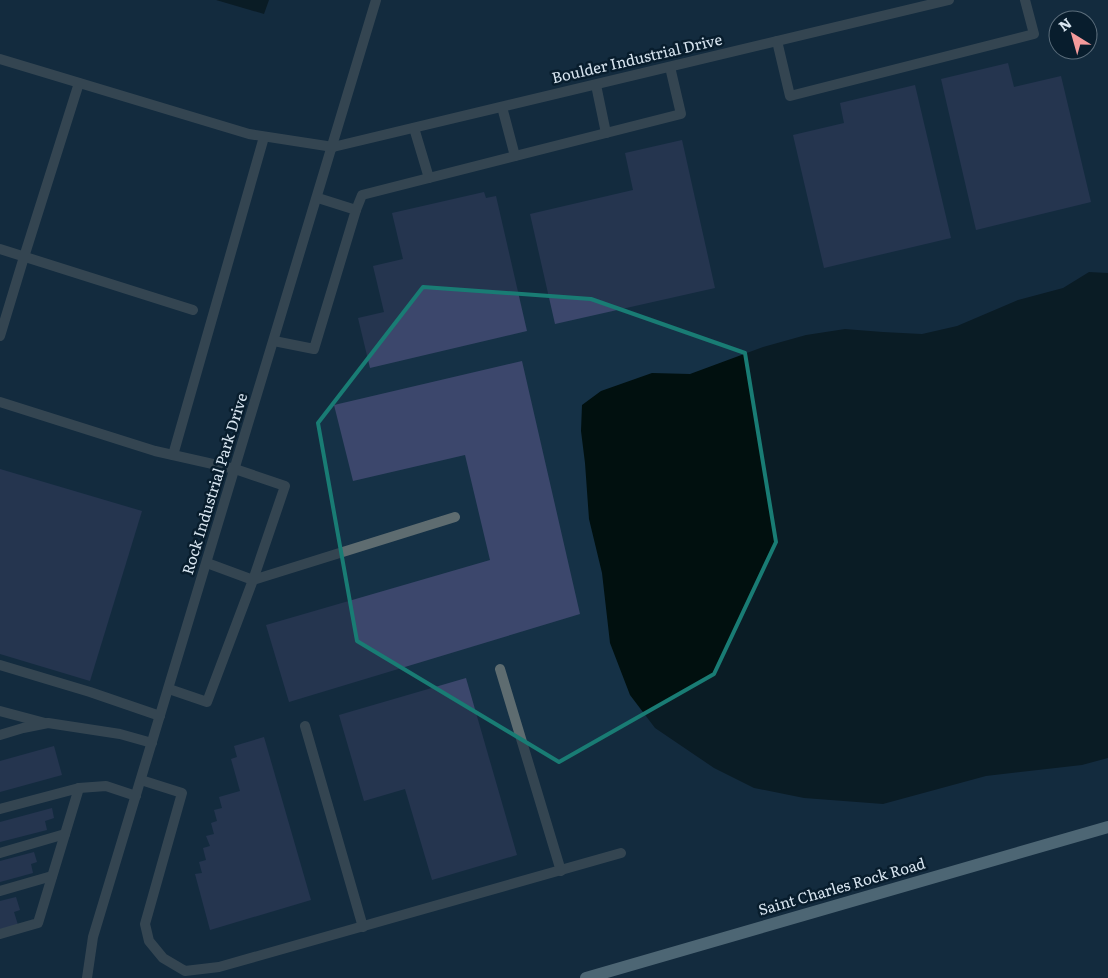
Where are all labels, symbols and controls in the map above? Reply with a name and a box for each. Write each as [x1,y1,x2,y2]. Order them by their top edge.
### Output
north arrow [1048,10,1098,60]
text: N [1054,12,1075,35]
street label: Boulder Industrial Drive [549,27,724,88]
street label: Rock Industrial Park Drive [175,390,252,577]
street label: Saint Charles Rock Road [755,851,928,920]

